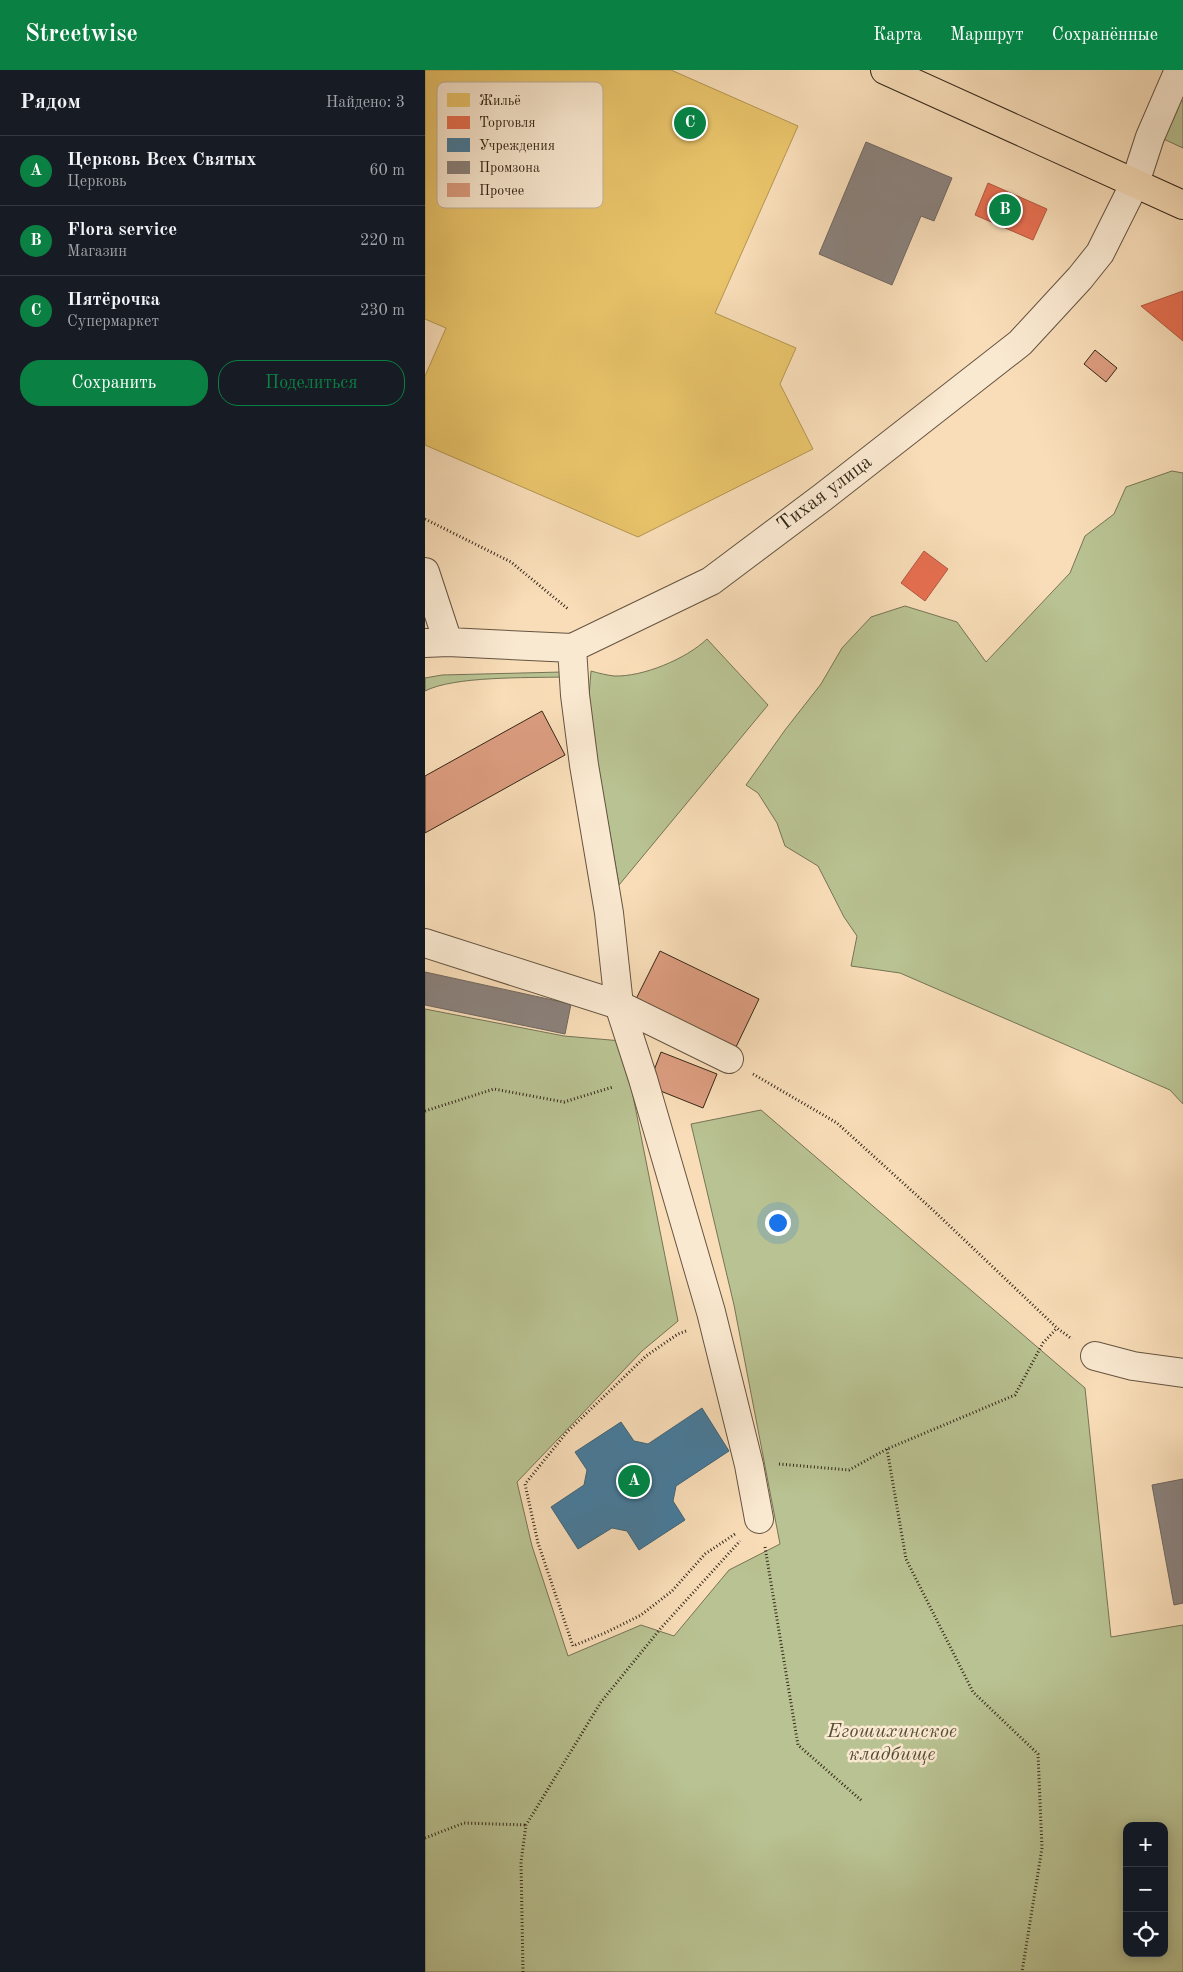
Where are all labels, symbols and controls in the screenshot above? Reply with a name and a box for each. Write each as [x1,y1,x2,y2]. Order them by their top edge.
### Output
text: Streetwise [25,23,138,47]
text: Карта [873,26,922,44]
text: Маршрут [950,26,1024,44]
text: Сохранённые [1052,26,1158,44]
legend [437,82,603,208]
text: Рядом [20,92,81,113]
text: Жильё [479,94,521,108]
text: Найдено: 3 [326,95,405,111]
pin: C [674,104,706,142]
text: Торговля [479,116,536,130]
text: Учреждения [479,139,555,153]
text: Церковь Всех Святых [67,151,256,170]
text: Промзона [479,161,540,175]
text: A [30,163,42,179]
text: 60 m [369,163,405,179]
text: Церковь [67,174,127,190]
text: Прочее [479,184,524,198]
pin: B [989,191,1021,229]
text: Flora service [67,221,177,240]
text: B [30,233,42,249]
text: 220 m [360,233,405,249]
text: Магазин [67,244,127,260]
text: Пятёрочка [67,291,160,310]
text: C [31,303,41,319]
text: 230 m [360,303,405,319]
text: Супермаркет [67,314,159,330]
button: Сохранить [20,360,208,406]
button: Поделиться [218,360,405,406]
street label: Тихая улица [774,452,876,536]
your location [765,1210,791,1236]
pin: A [618,1462,650,1500]
park label: Егошихинское кладбище [826,1722,957,1765]
map controls [1123,1822,1168,1957]
button: + [1123,1822,1168,1867]
button: − [1123,1867,1168,1912]
button: locate [1123,1912,1168,1957]

